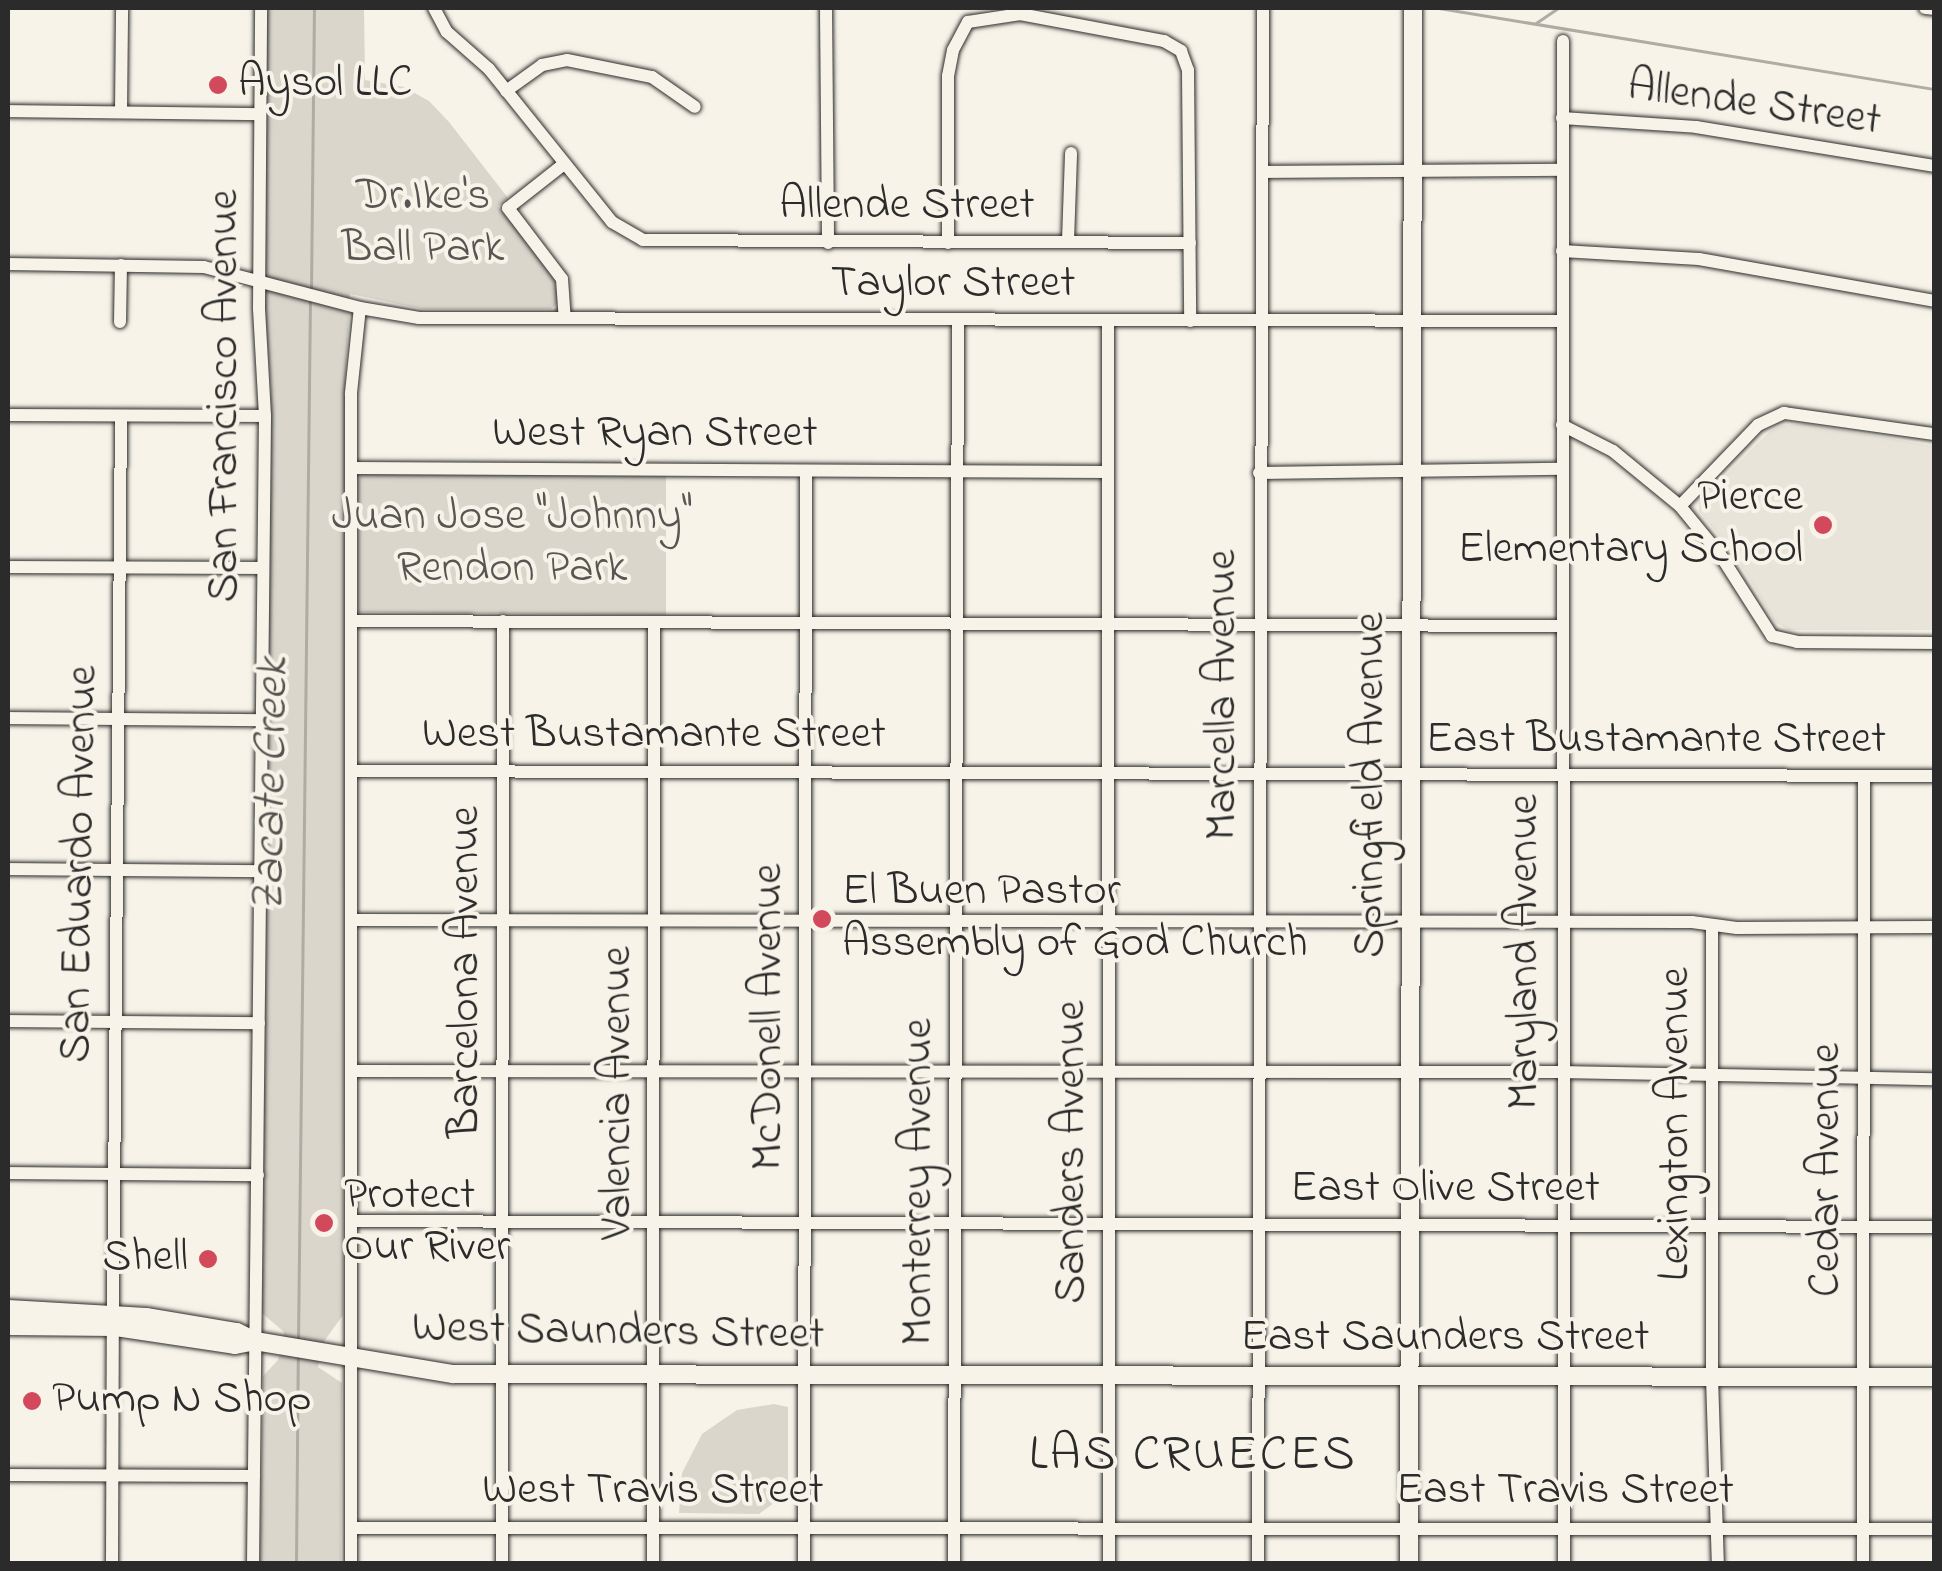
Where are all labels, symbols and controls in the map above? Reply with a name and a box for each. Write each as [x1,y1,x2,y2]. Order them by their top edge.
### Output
place label: Aysol LLC [238,58,413,112]
street label: Allende Street [1624,60,1884,150]
marker: Aysol LLC [207,74,229,96]
park label: Dr.Ike's Ball Park [342,171,504,277]
street label: Allende Street [779,180,1035,234]
street label: San Francisco Avenue [199,190,253,602]
street label: Taylor Street [831,258,1075,312]
street label: West Ryan Street [492,408,818,462]
place label: Pierce Elementary School [1458,472,1803,578]
park label: Juan Jose "Johnny" Rendon Park [332,491,692,597]
marker: Pierce Elementary School [1812,514,1834,536]
street label: Marcella Avenue [1197,550,1251,840]
street label: Springfield Avenue [1345,612,1399,958]
water label: Zacate Creek [241,657,303,913]
street label: San Eduardo Avenue [51,665,111,1063]
street label: West Bustamante Street [422,709,886,763]
street label: East Bustamante Street [1426,714,1886,768]
street label: Maryland Avenue [1499,794,1553,1110]
street label: Barcelona Avenue [440,806,494,1138]
street label: McDonell Avenue [743,864,797,1170]
place label: El Buen Pastor Assembly of God Church [842,866,1308,972]
marker: El Buen Pastor Assembly of God Church [811,908,833,930]
street label: Valencia Avenue [592,946,646,1240]
street label: Lexington Avenue [1650,967,1704,1281]
street label: Sanders Avenue [1046,1000,1100,1304]
street label: Monterrey Avenue [893,1018,947,1346]
street label: Cedar Avenue [1801,1043,1855,1297]
street label: East Olive Street [1290,1163,1600,1217]
place label: Protect Our River [344,1170,510,1276]
marker: Protect Our River [313,1212,335,1234]
place label: Shell [102,1232,188,1286]
marker: Shell [197,1248,219,1270]
street label: West Saunders Street [411,1302,825,1364]
street label: East Saunders Street [1241,1312,1649,1366]
place label: Pump N Shop [52,1374,311,1428]
marker: Pump N Shop [21,1390,43,1412]
district label: LAS CRUECES [1029,1426,1357,1486]
street label: West Travis Street [482,1465,824,1519]
street label: East Travis Street [1396,1465,1734,1519]

